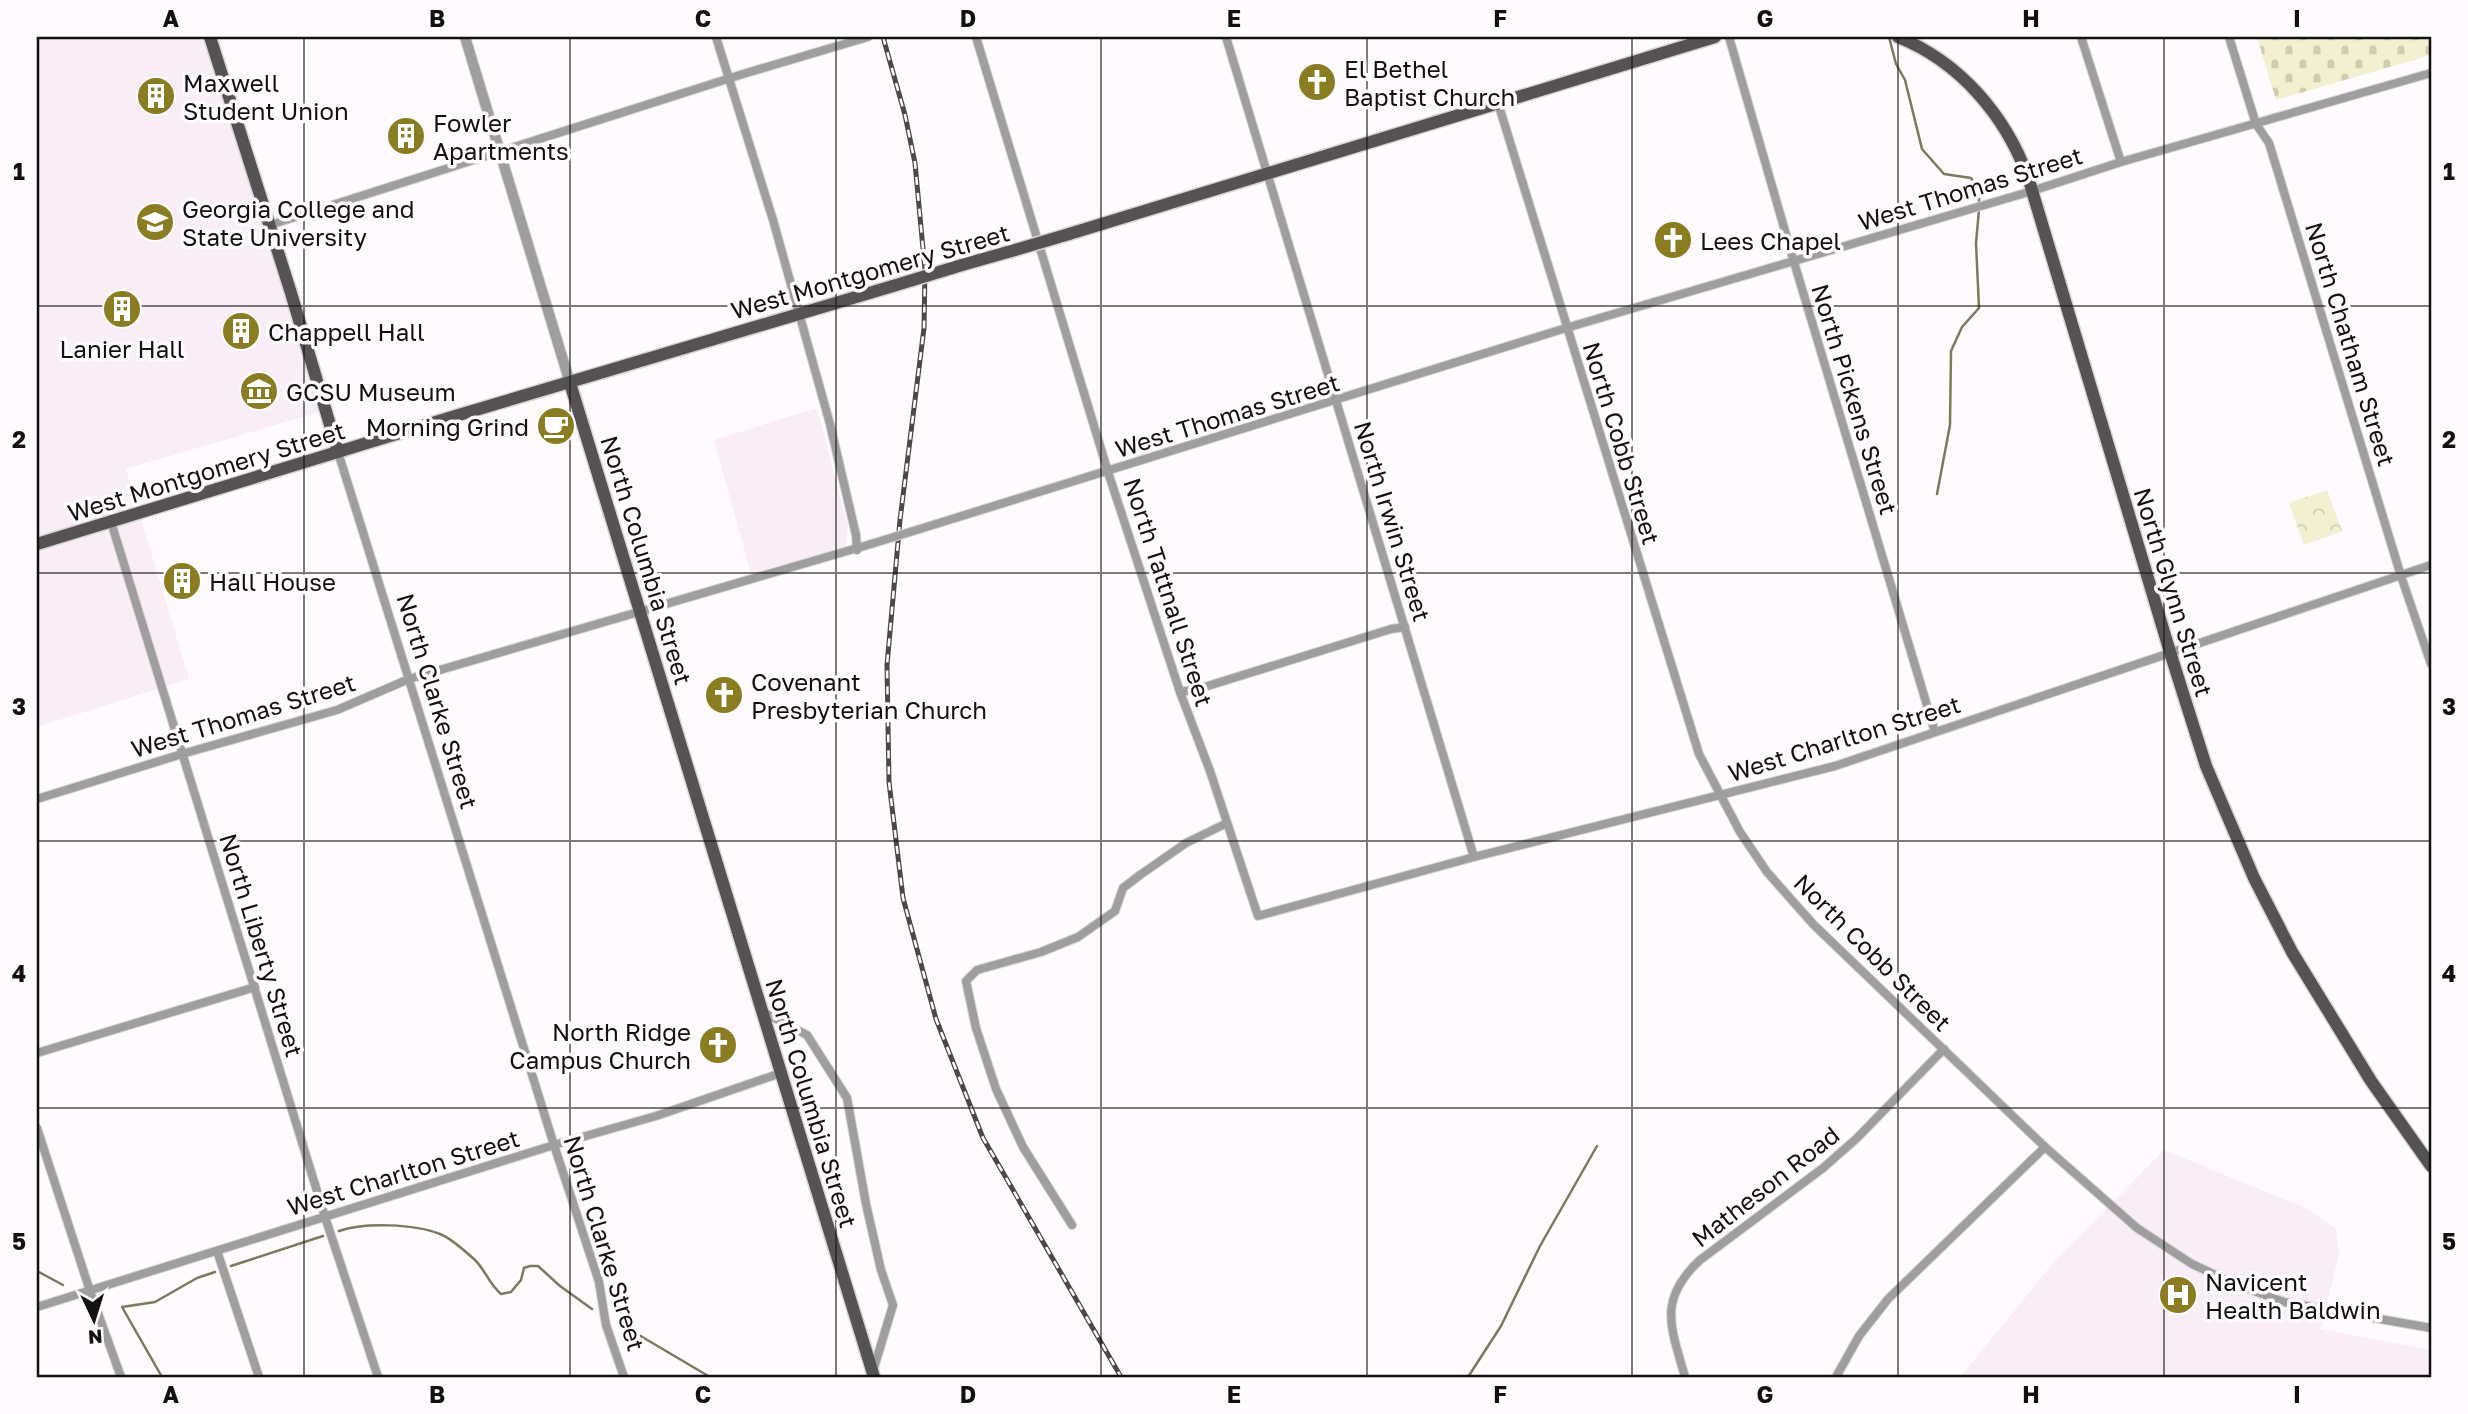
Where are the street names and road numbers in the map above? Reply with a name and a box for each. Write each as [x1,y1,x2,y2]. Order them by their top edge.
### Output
street label: West Thomas Street [1854,140,2086,236]
street label: West Montgomery Street [727,217,1013,325]
street label: North Chatham Street [2300,219,2402,469]
street label: North Pickens Street [1806,280,1904,518]
street label: North Cobb Street [1577,338,1667,548]
street label: West Thomas Street [1111,367,1343,463]
street label: West Montgomery Street [64,415,348,527]
street label: North Irwin Street [1349,417,1437,625]
street label: North Columbia Street [595,432,699,688]
street label: North Tattnall Street [1118,474,1220,710]
street label: North Glynn Street [2128,484,2220,700]
street label: North Clarke Street [391,590,485,812]
street label: West Thomas Street [127,667,359,763]
street label: West Charlton Street [1724,689,1964,787]
street label: North Liberty Street [214,830,310,1060]
street label: North Cobb Street [1788,867,1958,1037]
street label: North Columbia Street [760,975,864,1231]
street label: Matheson Road [1686,1119,1844,1253]
street label: West Charlton Street [283,1123,523,1221]
street label: North Clarke Street [558,1132,652,1354]

